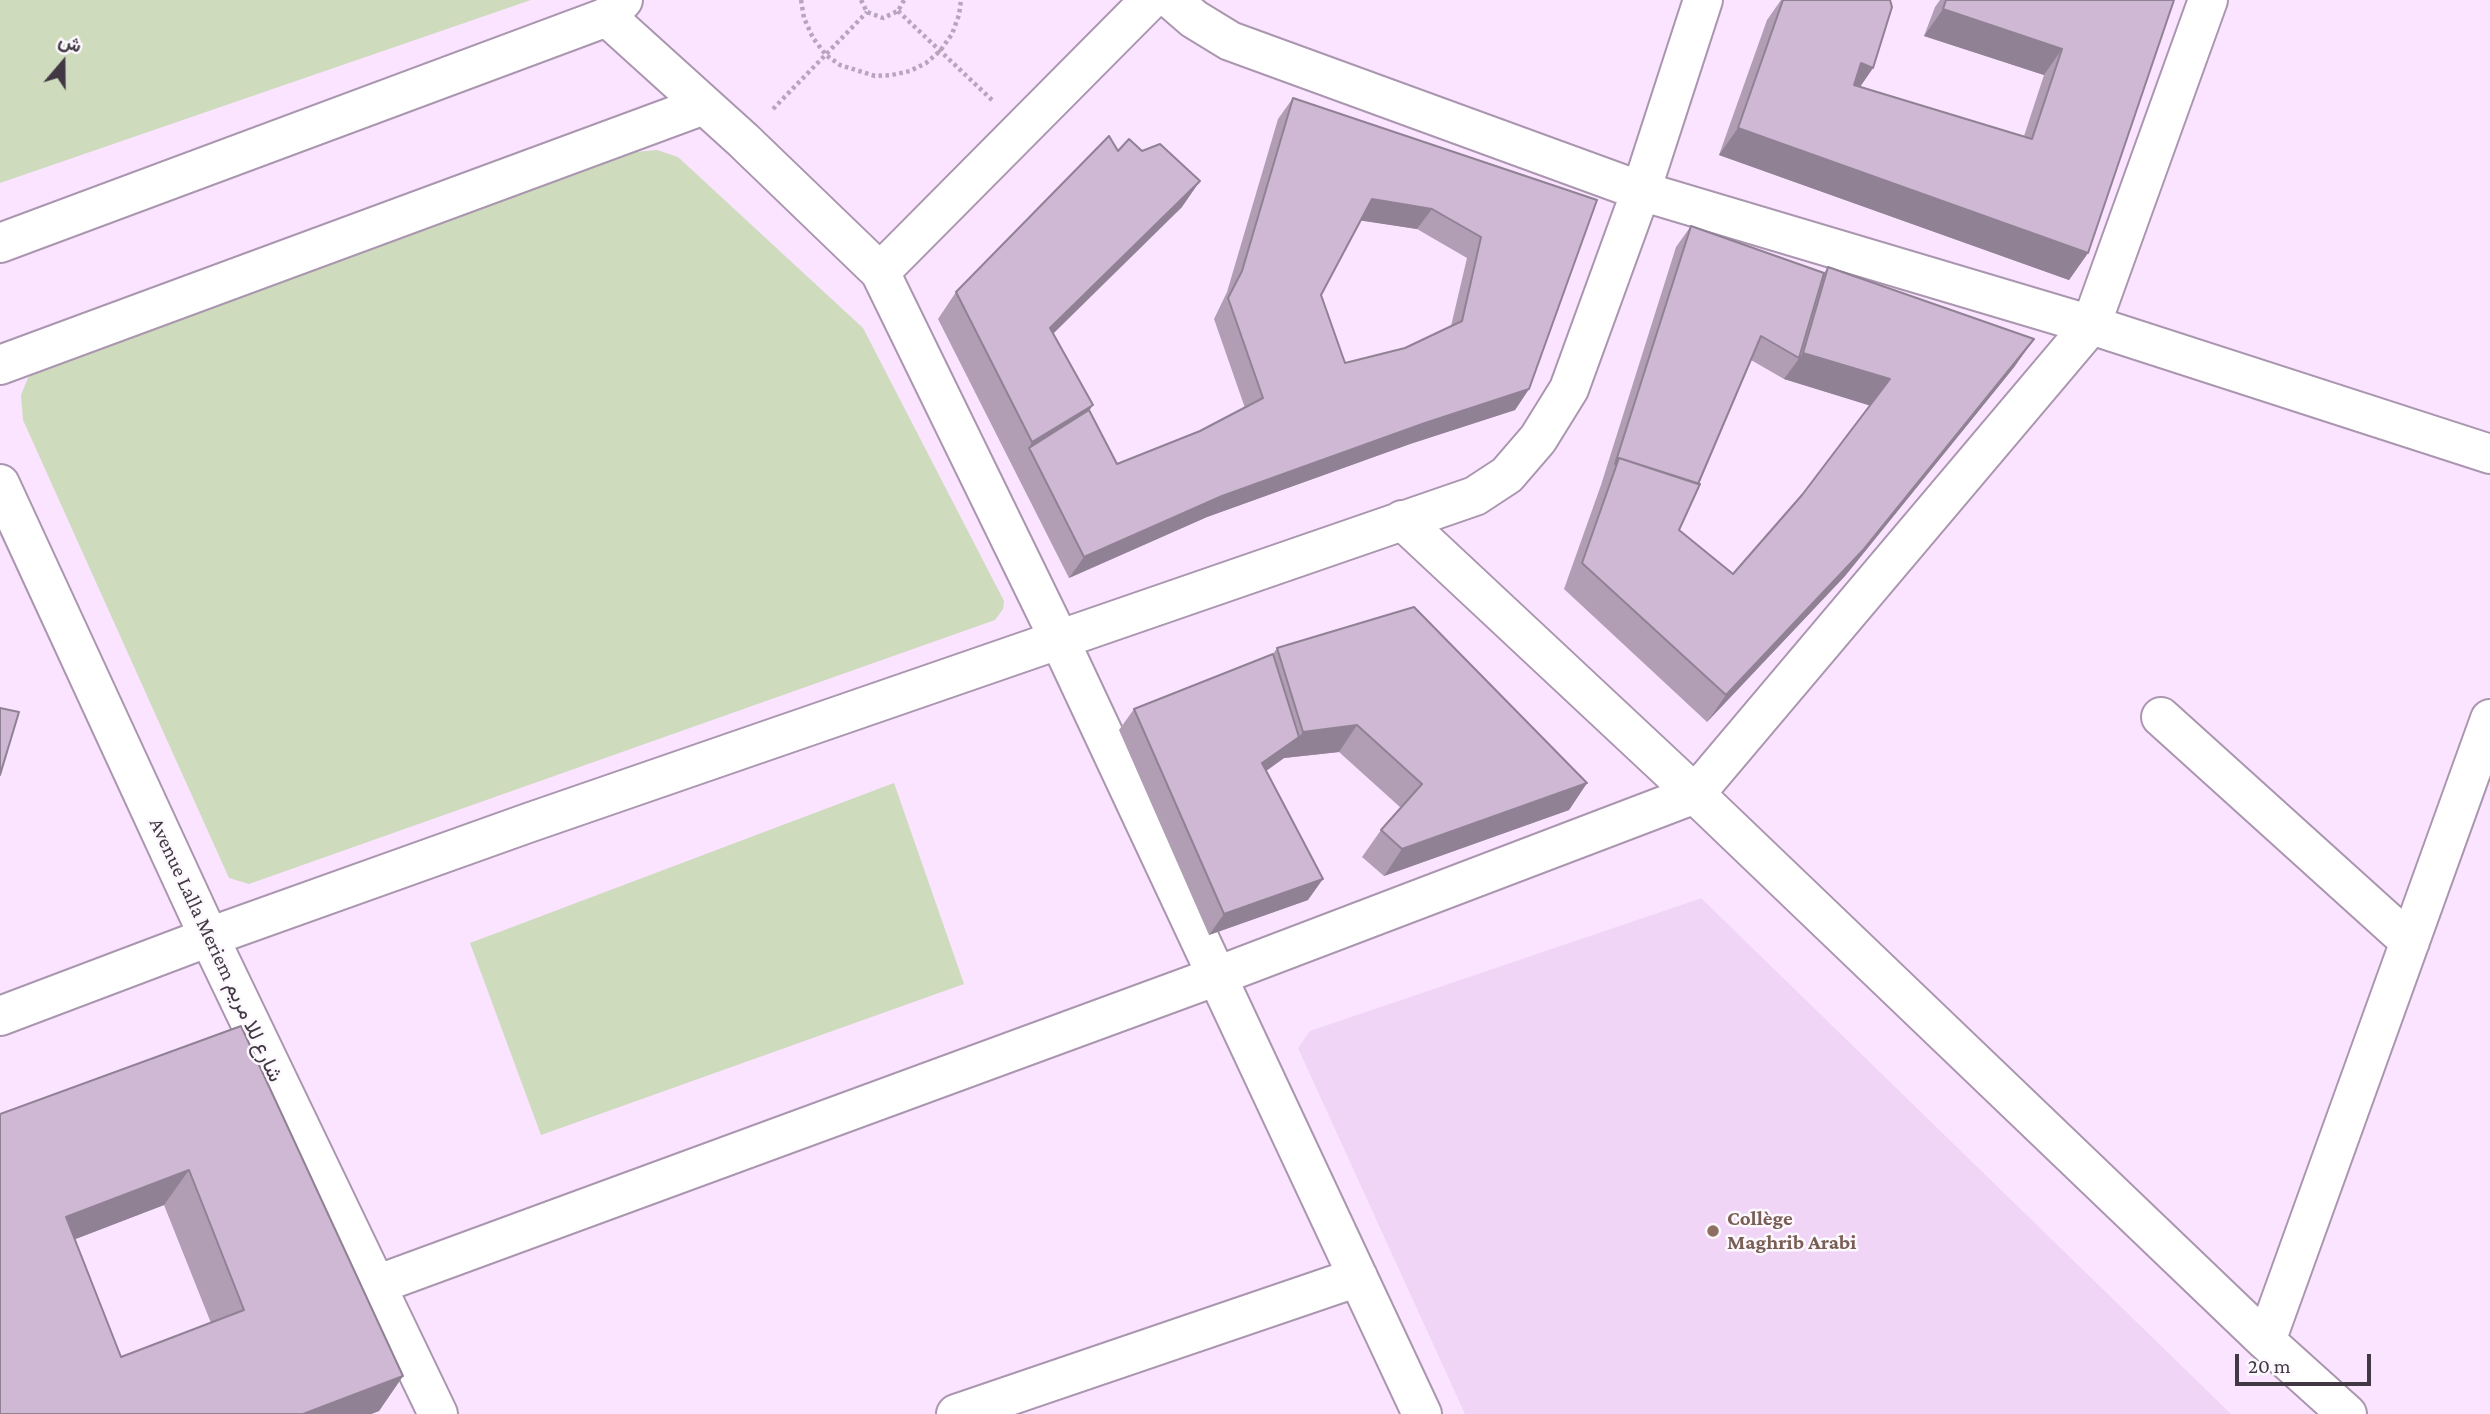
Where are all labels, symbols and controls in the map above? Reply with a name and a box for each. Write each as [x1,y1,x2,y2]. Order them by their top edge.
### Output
north arrow [28,28,98,98]
text: ش [56,29,85,57]
street label: Avenue Lalla Meriem شارع للا مريم [144,814,288,1086]
place label: Collège Maghrib Arabi [1727,1206,1856,1256]
marker: Collège Maghrib Arabi [1705,1223,1721,1239]
scale bar [2238,1340,2374,1384]
text: 20 m [2248,1354,2291,1378]

